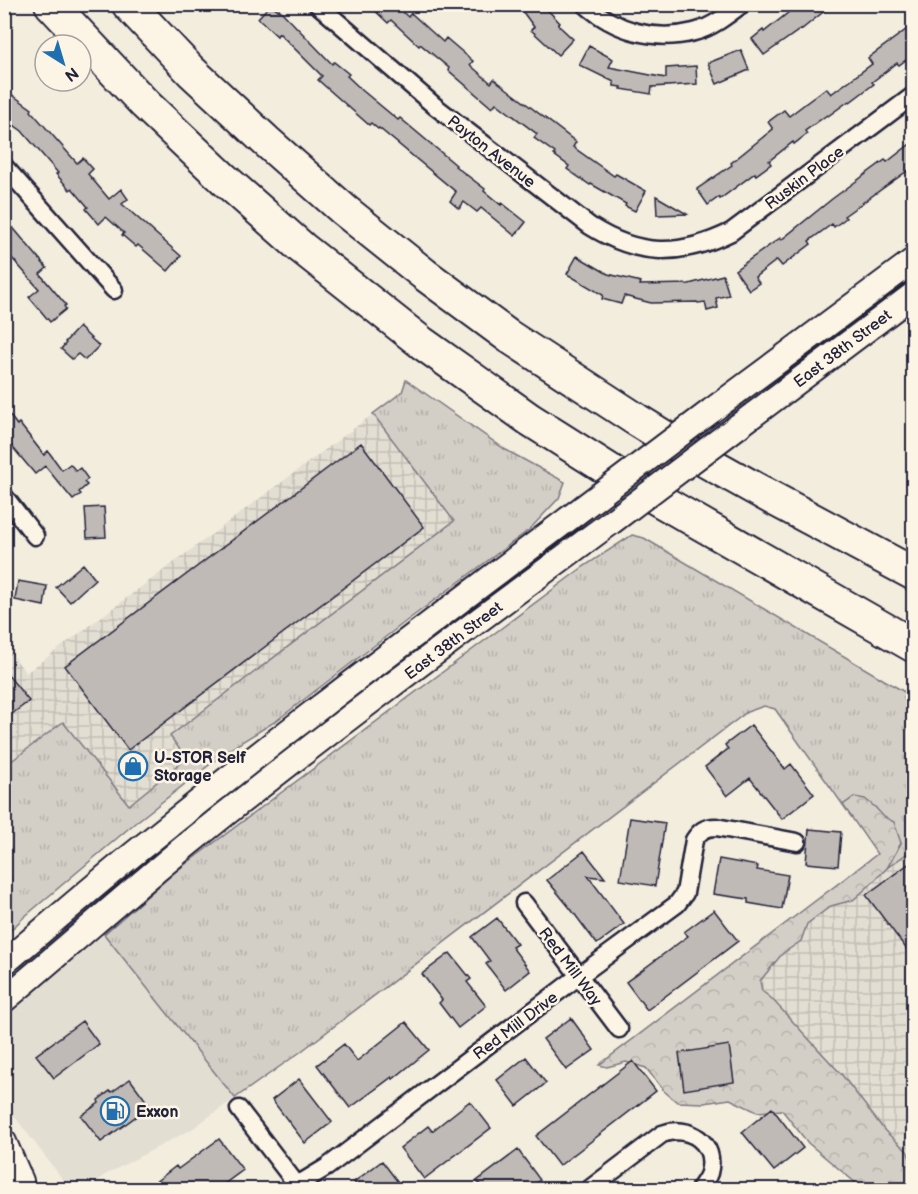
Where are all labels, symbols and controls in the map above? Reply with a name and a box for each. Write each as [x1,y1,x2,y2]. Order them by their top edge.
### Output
north arrow [33,33,93,93]
text: N [61,63,82,85]
street label: Payton Avenue [443,112,539,193]
street label: Ruskin Place [762,142,848,214]
street label: East 38th Street [790,306,896,392]
street label: East 38th Street [401,598,507,684]
place label: U-STOR Self Storage [154,749,247,786]
shop icon: U-STOR Self Storage [117,750,149,782]
street label: Red Mill Way [534,924,606,1010]
street label: Red Mill Drive [470,988,562,1064]
fuel station icon: Exxon [99,1095,131,1127]
place label: Exxon [136,1103,178,1122]

